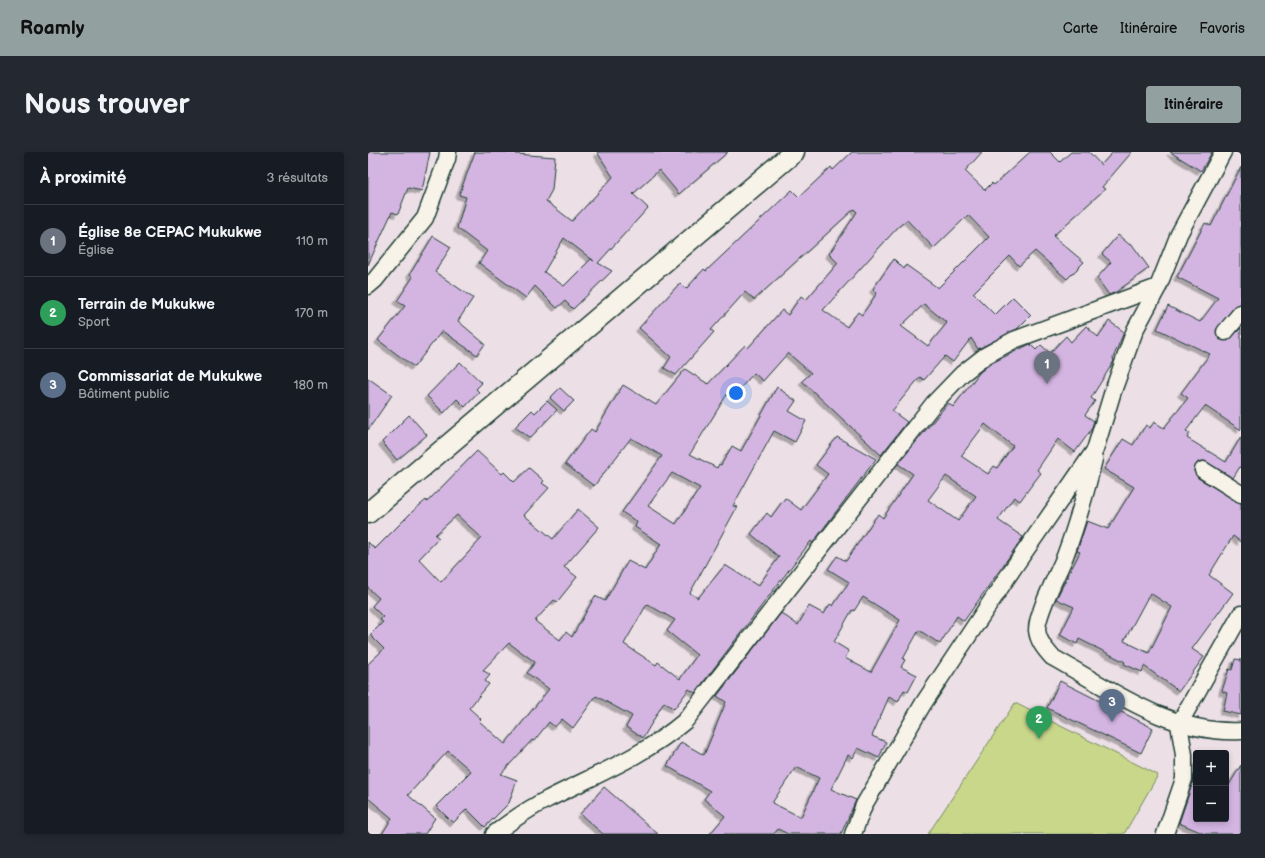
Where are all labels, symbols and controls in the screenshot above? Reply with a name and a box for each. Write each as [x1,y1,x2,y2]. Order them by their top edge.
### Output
text: Roamly [20,17,84,40]
text: Carte [1063,20,1098,37]
text: Itinéraire [1120,20,1177,37]
text: Favoris [1199,20,1245,37]
button: Itinéraire [1146,86,1241,123]
text: Nous trouver [24,88,190,121]
text: À proximité [40,168,126,188]
text: 3 résultats [266,170,328,186]
text: Église 8e CEPAC Mukukwe [78,223,262,242]
text: 1 [50,233,56,249]
text: 110 m [296,233,328,249]
text: Église [78,242,114,258]
text: Terrain de Mukukwe [78,295,215,314]
text: 2 [49,305,57,321]
text: 170 m [295,305,328,321]
text: Sport [78,314,110,330]
pin: 1 [1034,351,1060,384]
text: Commissariat de Mukukwe [78,367,262,386]
text: 3 [49,377,57,393]
text: 180 m [293,377,328,393]
your location [726,383,746,403]
text: Bâtiment public [78,386,169,402]
pin: 3 [1099,689,1125,722]
pin: 2 [1026,706,1052,739]
map controls [1193,750,1229,822]
button: + [1193,750,1229,786]
button: − [1193,786,1229,822]

